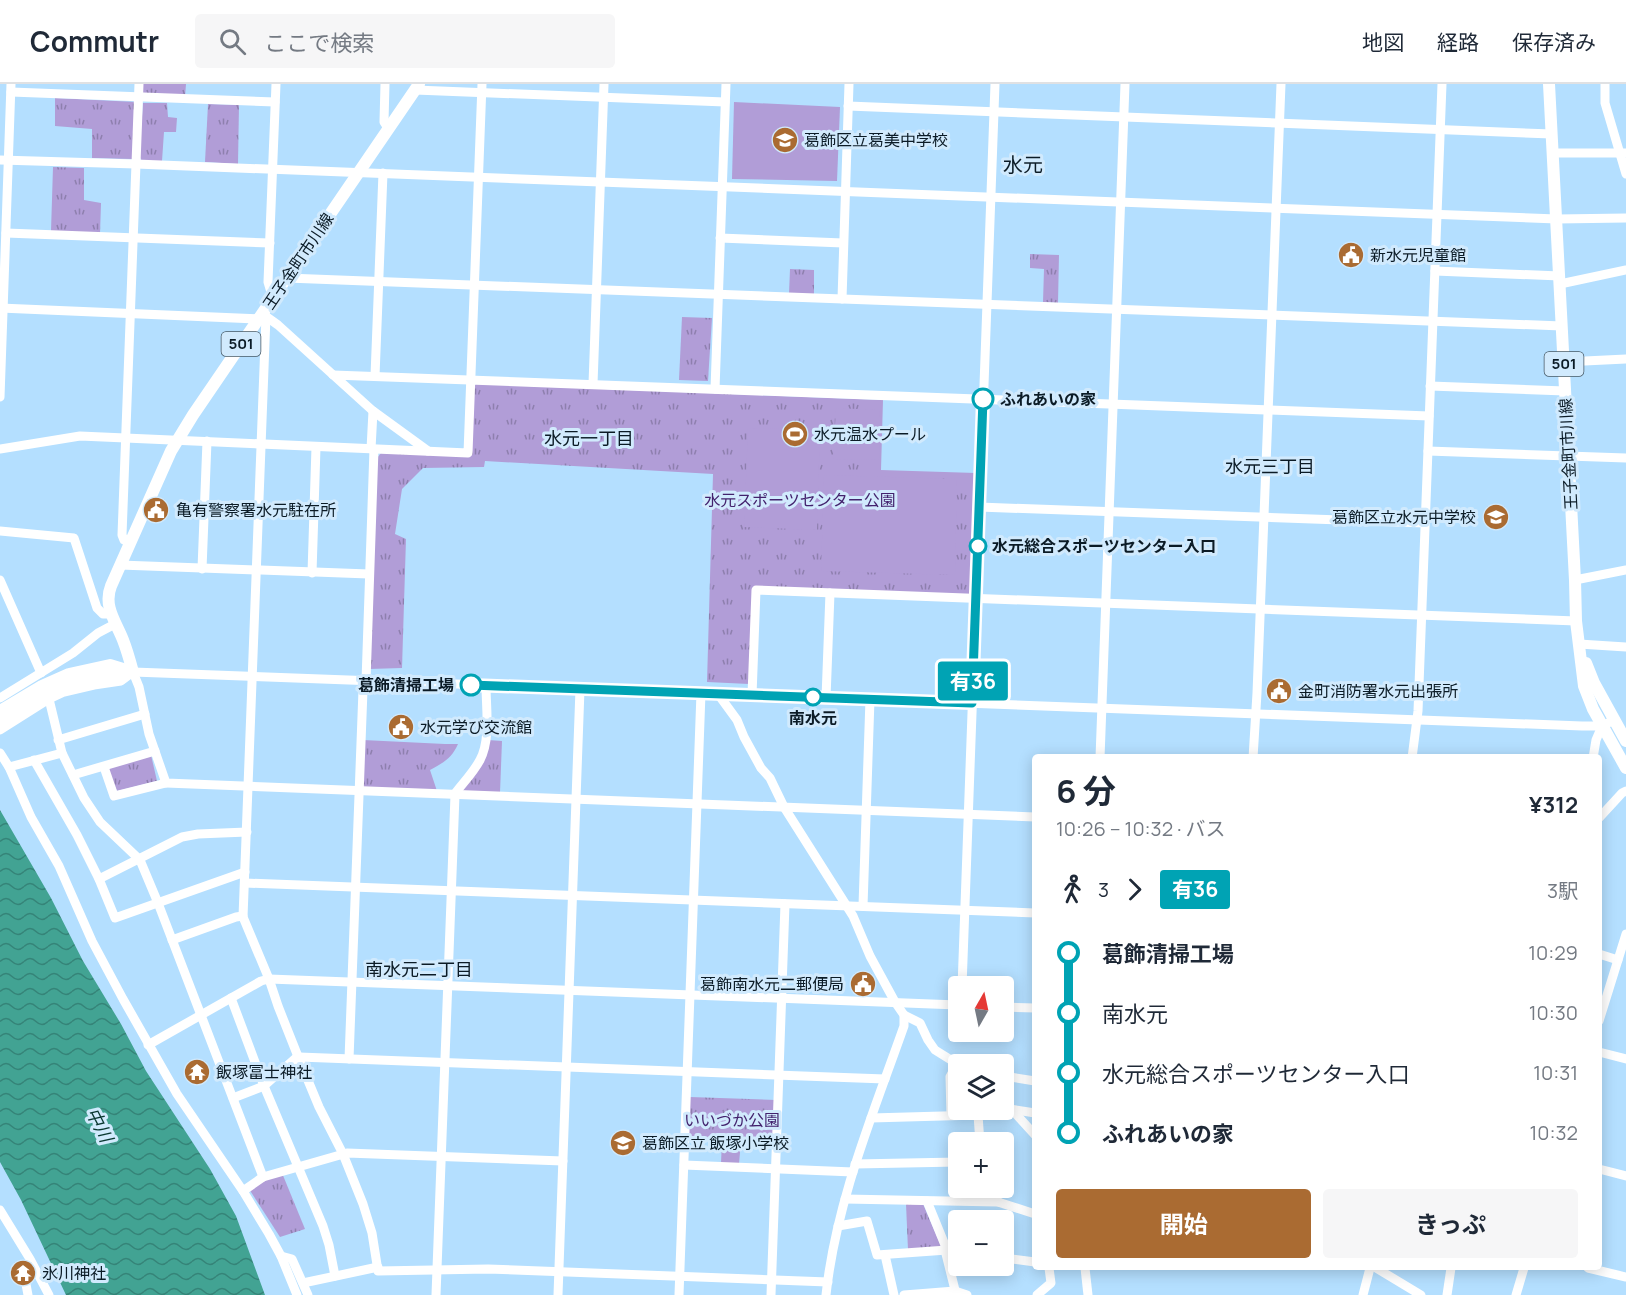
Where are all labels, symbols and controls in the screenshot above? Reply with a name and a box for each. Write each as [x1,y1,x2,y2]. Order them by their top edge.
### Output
search box [195,14,615,68]
text: Commutr [30,22,159,60]
icon: search [216,25,249,58]
text: ここで検索 [264,28,374,58]
text: 地図 [1362,28,1404,56]
text: 経路 [1437,28,1479,56]
text: 保存済み [1512,28,1596,56]
school or university icon: 葛飾区立葛美中学校 [770,125,800,155]
place label: 葛飾区立葛美中学校 [804,129,948,151]
district label: 水元 [1003,151,1043,178]
street label: 王子金町市川線 [258,208,338,314]
public building icon: 新水元児童館 [1336,240,1366,270]
place label: 新水元児童館 [1370,244,1466,266]
road number: 501 [222,332,260,356]
road number: 501 [1544,352,1584,376]
marker: ふれあいの家 [972,388,994,410]
place label: ふれあいの家 [1000,388,1096,410]
street label: 王子金町市川線 [1554,397,1582,511]
sports icon: 水元温水プール [780,419,810,449]
place label: 水元温水プール [814,423,926,445]
district label: 水元一丁目 [544,426,634,450]
district label: 水元三丁目 [1225,454,1315,478]
park label: 水元スポーツセンター公園 [704,489,896,511]
public building icon: 亀有警察署水元駐在所 [141,495,171,525]
place label: 亀有警察署水元駐在所 [176,499,336,521]
school or university icon: 葛飾区立水元中学校 [1481,502,1511,532]
place label: 葛飾区立水元中学校 [1332,506,1476,528]
place label: 水元総合スポーツセンター入口 [992,535,1216,557]
marker: 水元総合スポーツセンター入口 [969,537,987,555]
line badge: 有36 [938,662,1008,700]
text: 有36 [950,667,996,695]
place label: 葛飾清掃工場 [358,674,454,696]
marker: 葛飾清掃工場 [460,674,482,696]
public building icon: 金町消防署水元出張所 [1264,676,1294,706]
place label: 金町消防署水元出張所 [1298,680,1458,702]
marker: 南水元 [804,688,822,706]
place label: 南水元 [789,707,837,729]
public building icon: 水元学び交流館 [386,712,416,742]
place label: 水元学び交流館 [420,716,532,738]
text: 6 分 [1056,768,1116,813]
text: ¥312 [1529,790,1578,820]
text: 10:26 – 10:32 · バス [1056,815,1226,842]
icon: walk [1056,873,1089,906]
icon: forward [1118,873,1151,906]
text: 有36 [1172,875,1218,903]
text: 3 [1098,876,1109,903]
text: 3駅 [1547,877,1578,904]
text: 葛飾清掃工場 [1102,939,1234,969]
text: 10:29 [1528,939,1578,966]
district label: 南水元二丁目 [365,957,473,981]
public building icon: 葛飾南水元二郵便局 [848,969,878,999]
place label: 葛飾南水元二郵便局 [700,973,844,995]
north arrow [948,976,1014,1042]
map controls [948,976,1014,1276]
text: 南水元 [1102,999,1168,1029]
text: 10:30 [1529,999,1578,1026]
button: layers [948,1054,1014,1120]
temple icon: 飯塚冨士神社 [182,1057,212,1087]
text: 水元総合スポーツセンター入口 [1102,1059,1410,1089]
text: 10:31 [1533,1059,1578,1086]
place label: 飯塚冨士神社 [216,1061,312,1083]
water label: 中川 [81,1103,120,1148]
park label: いいづか公園 [684,1109,780,1131]
text: ふれあいの家 [1102,1119,1234,1149]
text: 10:32 [1530,1119,1578,1146]
school or university icon: 葛飾区立 飯塚小学校 [608,1128,638,1158]
place label: 葛飾区立 飯塚小学校 [642,1132,789,1154]
button: + [948,1132,1014,1198]
button: 開始 [1056,1189,1311,1258]
button: きっぷ [1323,1189,1578,1258]
button: − [948,1210,1014,1276]
temple icon: 氷川神社 [8,1258,38,1288]
place label: 氷川神社 [42,1262,106,1284]

